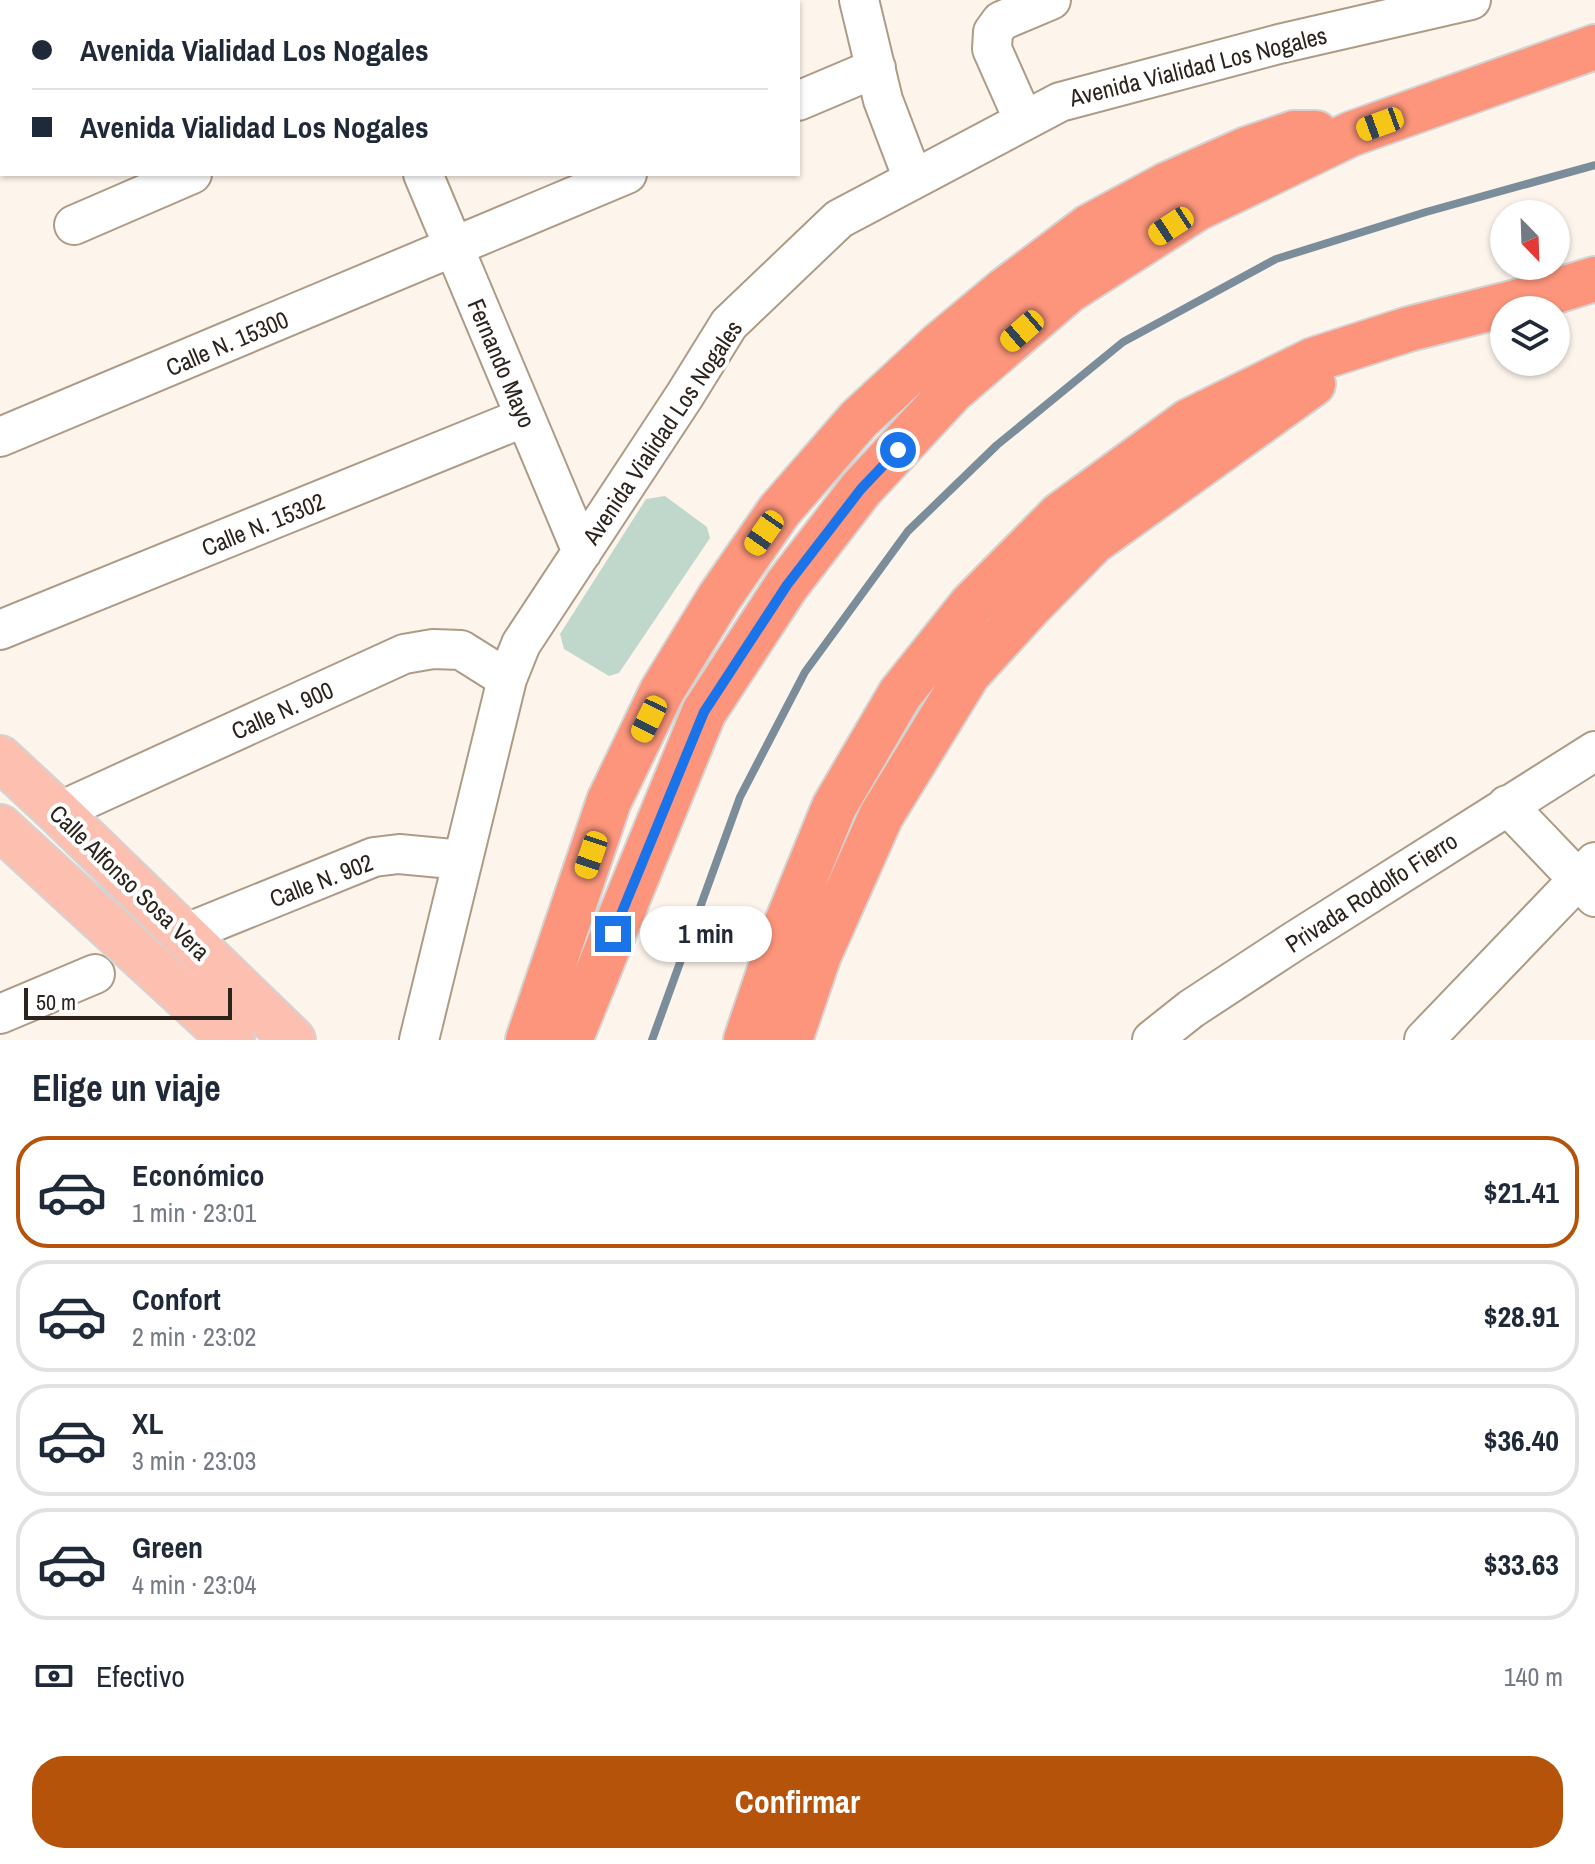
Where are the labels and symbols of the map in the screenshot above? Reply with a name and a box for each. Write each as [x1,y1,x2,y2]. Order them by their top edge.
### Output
street label: Avenida Vialidad Los Nogales [1065,19,1330,114]
car [1353,105,1407,143]
north arrow [1490,200,1570,280]
car [1144,203,1198,249]
street label: Fernando Mayo [461,294,543,432]
street label: Calle N. 15300 [161,303,293,383]
car [996,306,1048,356]
street label: Avenida Vialidad Los Nogales [574,314,749,551]
route start [880,432,916,468]
street label: Calle N. 15302 [197,485,329,563]
car [740,506,788,560]
street label: Calle N. 900 [226,673,338,747]
car [628,692,670,746]
street label: Calle Alfonso Sosa Vera [43,797,217,967]
street label: Privada Rodolfo Fierro [1279,824,1463,960]
car [572,828,610,882]
street label: Calle N. 902 [265,846,377,914]
callout: 1 min [641,906,773,962]
route end [595,916,631,952]
scale bar [24,984,232,1020]

